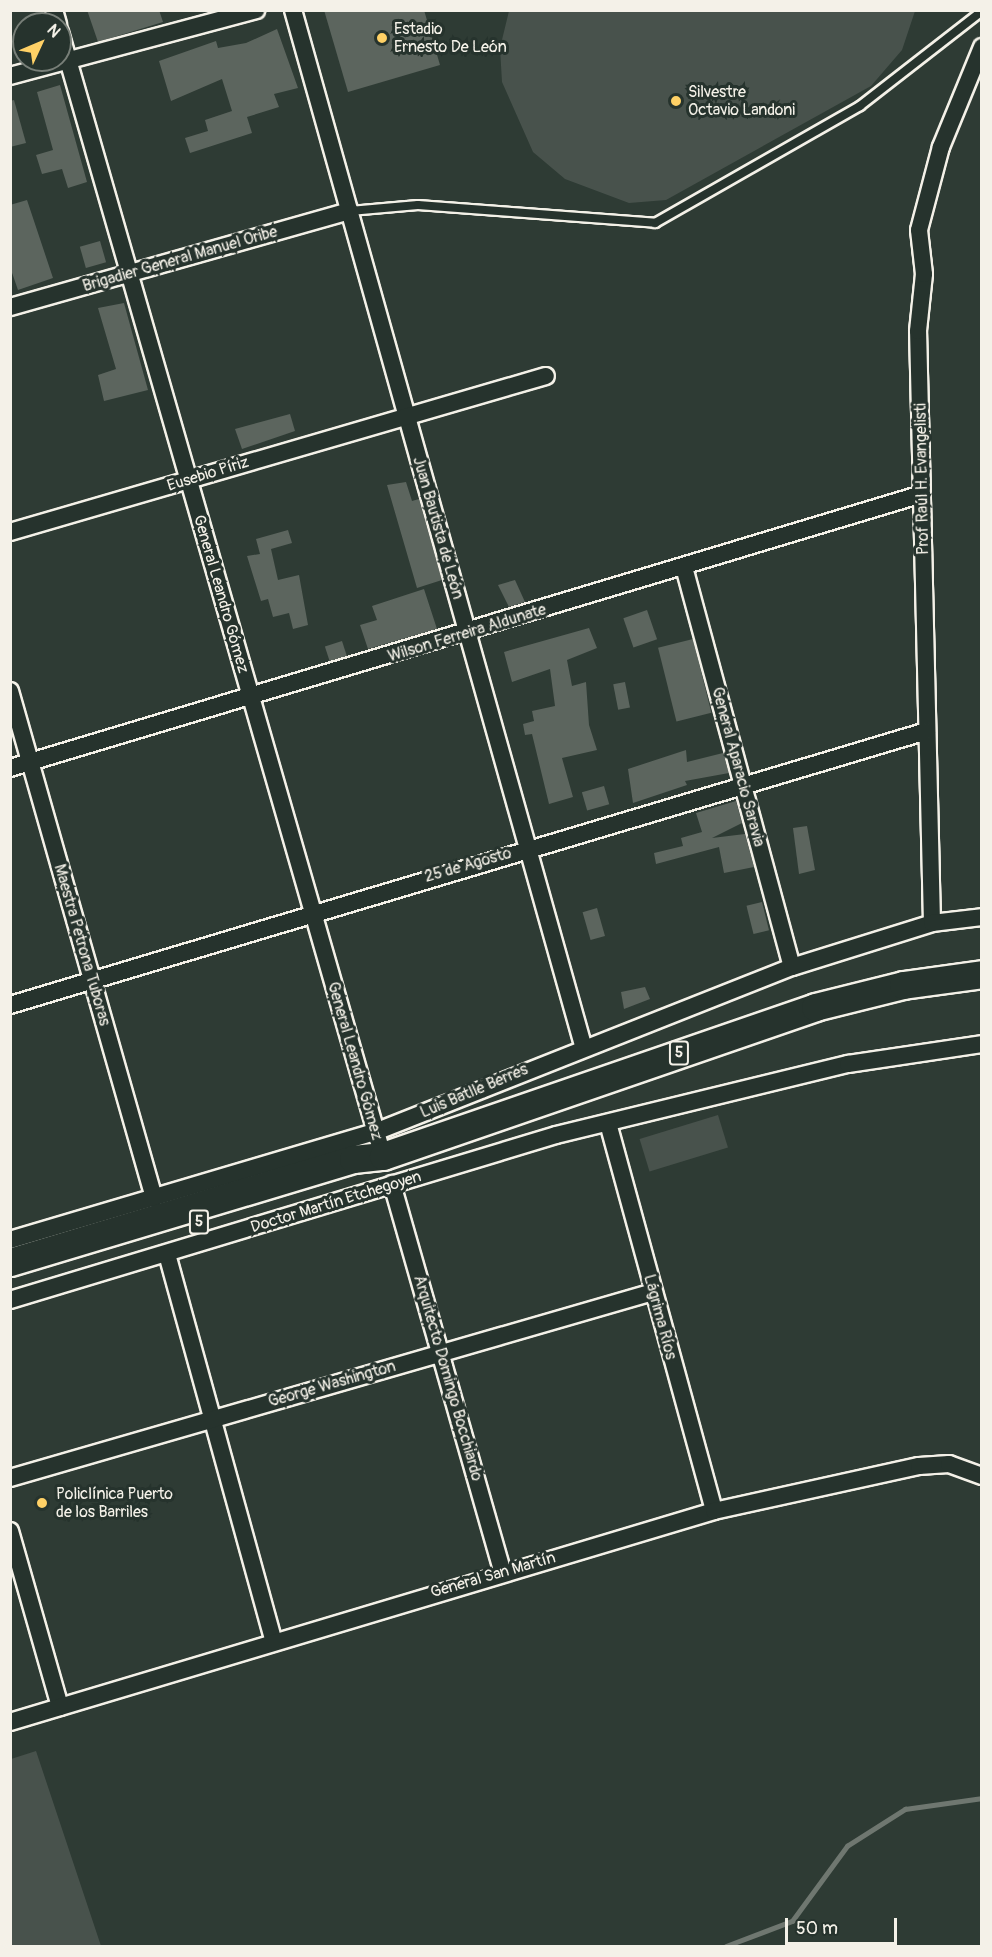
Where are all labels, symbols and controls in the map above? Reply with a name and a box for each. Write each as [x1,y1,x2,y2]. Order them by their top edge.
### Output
north arrow [12,12,72,72]
place label: Estadio Ernesto De León [394,19,507,57]
text: N [43,20,64,42]
marker: Estadio Ernesto De León [375,31,389,45]
place label: Silvestre Octavio Landoni [688,82,795,120]
marker: Silvestre Octavio Landoni [669,94,683,108]
street label: Brigadier General Manuel Oribe [80,222,280,296]
street label: Prof Raúl H. Evangelisti [911,403,933,555]
street label: Eusebio Píriz [165,452,251,496]
street label: Juan Bautista de León [408,455,468,601]
street label: General Leandro Gómez [189,513,253,675]
street label: Wilson Ferreira Aldunate [386,600,548,666]
street label: General Aparacio Saravia [707,685,769,849]
street label: 25 de Agosto [422,843,514,887]
street label: Maestra Petrona Tuboras [50,862,114,1028]
street label: General Leandro Gómez [323,980,387,1142]
road number: 5 [668,1041,690,1065]
street label: Luis Batlle Berres [417,1060,531,1122]
street label: Doctor Martín Etchegoyen [248,1167,424,1237]
road number: 5 [188,1210,210,1234]
street label: Lágrima Ríos [639,1272,681,1362]
street label: Arquitecto Domingo Bocchiardo [409,1273,487,1483]
street label: George Washington [266,1357,398,1411]
place label: Policlínica Puerto de los Barriles [56,1484,173,1522]
marker: Policlínica Puerto de los Barriles [33,1494,51,1512]
street label: General San Martín [428,1548,558,1602]
scale bar [788,1906,900,1944]
text: 50 m [796,1917,838,1940]

